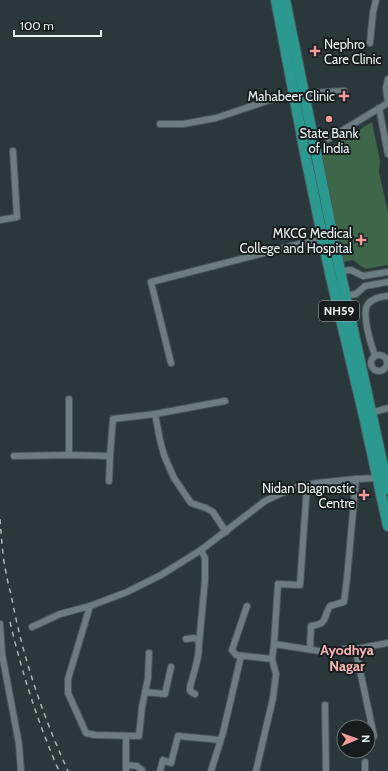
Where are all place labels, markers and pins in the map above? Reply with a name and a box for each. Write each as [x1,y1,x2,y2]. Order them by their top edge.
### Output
place label: Nephro Care Clinic [324,36,382,67]
marker: Nephro Care Clinic [309,45,321,57]
place label: Mahabeer Clinic [248,88,335,104]
marker: Mahabeer Clinic [338,90,350,102]
marker: State Bank of India [324,114,334,124]
place label: State Bank of India [300,125,359,156]
place label: MKCG Medical College and Hospital [239,225,352,256]
marker: MKCG Medical College and Hospital [355,234,367,246]
place label: Nidan Diagnostic Centre [262,480,355,511]
marker: Nidan Diagnostic Centre [358,489,370,501]

